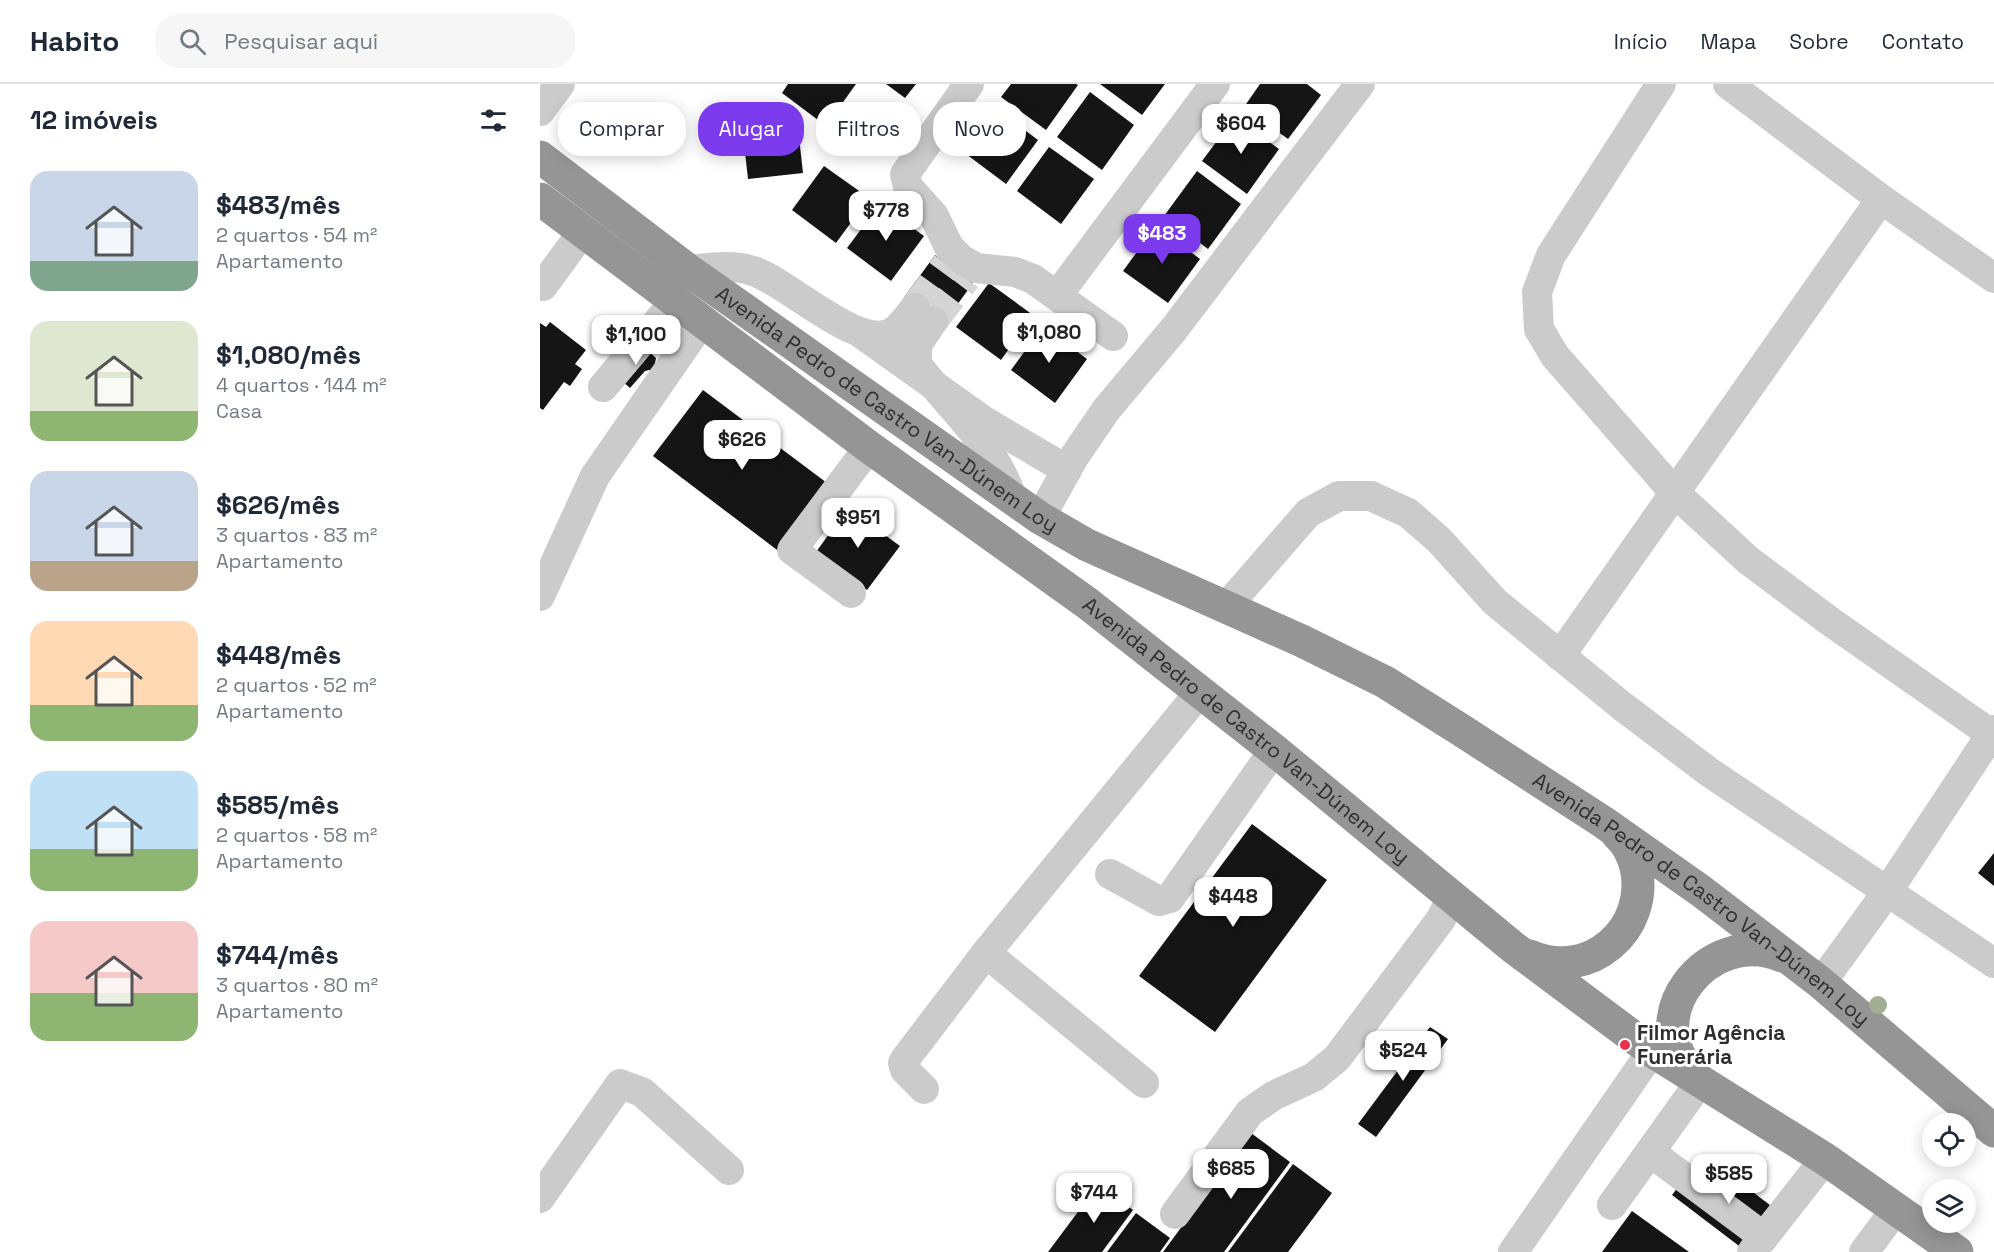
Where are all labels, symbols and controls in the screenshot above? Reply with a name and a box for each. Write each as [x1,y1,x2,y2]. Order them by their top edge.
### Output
search box [155,14,575,68]
text: Habito [30,23,119,59]
icon: search [176,25,209,58]
text: Pesquisar aqui [224,27,378,55]
text: Início [1614,28,1667,55]
text: Mapa [1700,28,1756,55]
text: Sobre [1789,28,1849,55]
text: Contato [1882,28,1964,55]
chip: Comprar [558,102,686,156]
chip: Alugar [698,102,804,156]
chip: Filtros [816,102,921,156]
chip: Novo [933,102,1026,156]
text: 12 imóveis [30,103,158,137]
icon: filters [477,104,510,137]
pin: $604 [1205,104,1277,155]
text: $604 [1216,110,1266,136]
text: $483/mês [216,188,341,222]
pin: $778 [850,191,922,242]
icon: home [78,195,150,267]
text: $778 [863,197,909,223]
pin: $483 [1126,214,1198,265]
text: $483 [1138,220,1187,246]
text: 2 quartos · 54 m² [216,222,377,248]
text: Apartamento [216,248,343,274]
street label: Avenida Pedro de Castro Van-Dúnem Loy [711,280,1063,538]
pin: $1,080 [1000,313,1098,364]
pin: $1,100 [587,315,685,366]
text: $1,080 [1017,319,1081,345]
text: $1,100 [606,321,666,347]
text: $1,080/mês [216,338,361,372]
icon: home [78,345,150,417]
text: 4 quartos · 144 m² [216,372,387,398]
text: Casa [216,398,262,424]
pin: $626 [706,420,778,471]
text: $626 [718,426,766,452]
text: $626/mês [216,488,340,522]
icon: home [78,495,150,567]
pin: $951 [822,498,894,549]
text: $951 [835,504,881,530]
text: 3 quartos · 83 m² [216,522,377,548]
text: Apartamento [216,548,343,574]
street label: Avenida Pedro de Castro Van-Dúnem Loy [1077,591,1416,870]
text: $448/mês [216,638,341,672]
icon: home [78,645,150,717]
text: 2 quartos · 52 m² [216,672,377,698]
text: Apartamento [216,698,343,724]
street label: Avenida Pedro de Castro Van-Dúnem Loy [1528,766,1876,1032]
text: $585/mês [216,788,339,822]
icon: home [78,795,150,867]
text: 2 quartos · 58 m² [216,822,377,848]
text: Apartamento [216,848,343,874]
pin: $448 [1197,877,1269,928]
text: $448 [1208,883,1258,909]
text: $744/mês [216,938,339,972]
icon: home [78,945,150,1017]
text: 3 quartos · 80 m² [216,972,378,998]
text: Apartamento [216,998,343,1024]
place label: Filmor Agência Funerária [1637,1019,1785,1070]
pin: $524 [1367,1031,1439,1082]
text: $524 [1379,1037,1427,1063]
marker: Filmor Agência Funerária [1618,1038,1632,1052]
map controls [1922,1113,1976,1233]
button: locate [1922,1113,1976,1167]
pin: $685 [1195,1149,1267,1200]
pin: $585 [1693,1154,1765,1205]
text: $685 [1207,1155,1255,1181]
text: $585 [1705,1160,1753,1186]
pin: $744 [1058,1173,1130,1224]
text: $744 [1070,1179,1118,1205]
button: layers [1922,1179,1976,1233]

